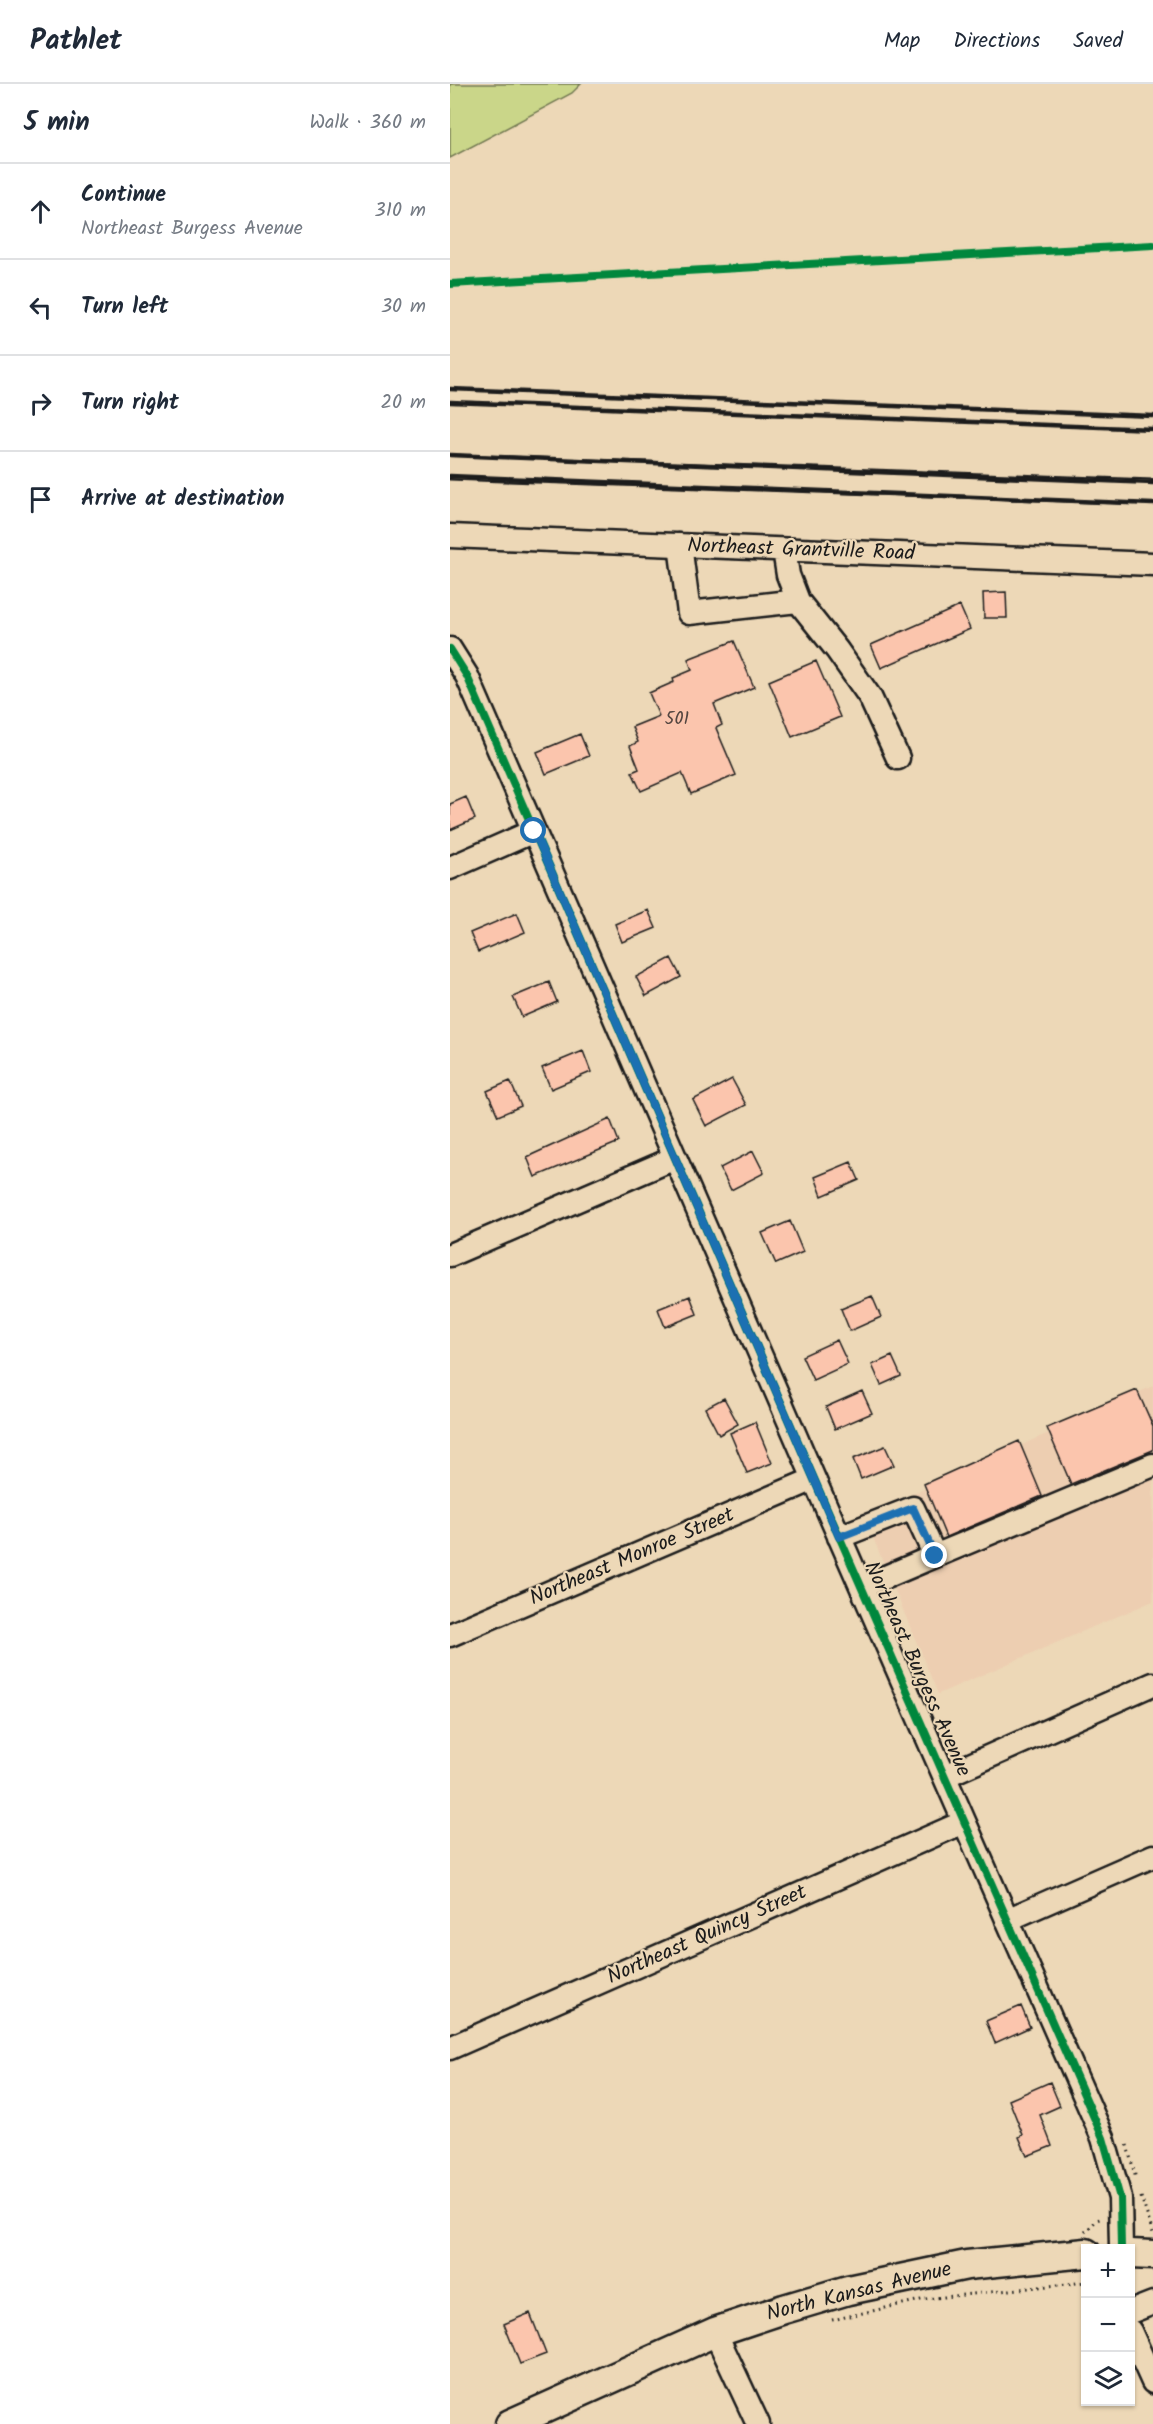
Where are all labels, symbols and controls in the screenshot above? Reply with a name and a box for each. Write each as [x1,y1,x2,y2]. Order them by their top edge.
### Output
text: Pathlet [30,19,122,64]
text: Map [884,25,920,58]
text: Directions [953,25,1040,58]
text: Saved [1073,25,1123,58]
text: 5 min [24,102,90,144]
text: Walk · 360 m [309,107,426,139]
text: Continue [81,178,166,213]
icon: ahead [24,195,57,228]
text: 310 m [374,195,426,227]
text: Northeast Burgess Avenue [81,213,303,245]
text: Turn left [81,290,168,325]
icon: left [24,291,57,324]
text: 30 m [381,291,426,323]
text: Turn right [81,386,179,421]
icon: right [24,387,57,420]
text: 20 m [380,387,426,419]
text: Arrive at destination [81,482,284,517]
icon: arrive [24,483,57,516]
street label: Northeast Grantville Road [687,530,916,570]
house number: 501 [665,705,689,734]
route start [520,817,546,843]
street label: Northeast Monroe Street [524,1499,740,1615]
route end [921,1542,947,1568]
street label: Northeast Burgess Avenue [855,1556,980,1783]
street label: Northeast Quincy Street [602,1876,813,1994]
map controls [1081,2244,1135,2406]
button: + [1081,2244,1135,2298]
street label: North Kansas Avenue [763,2253,956,2331]
button: − [1081,2298,1135,2352]
button: layers [1081,2352,1135,2406]

